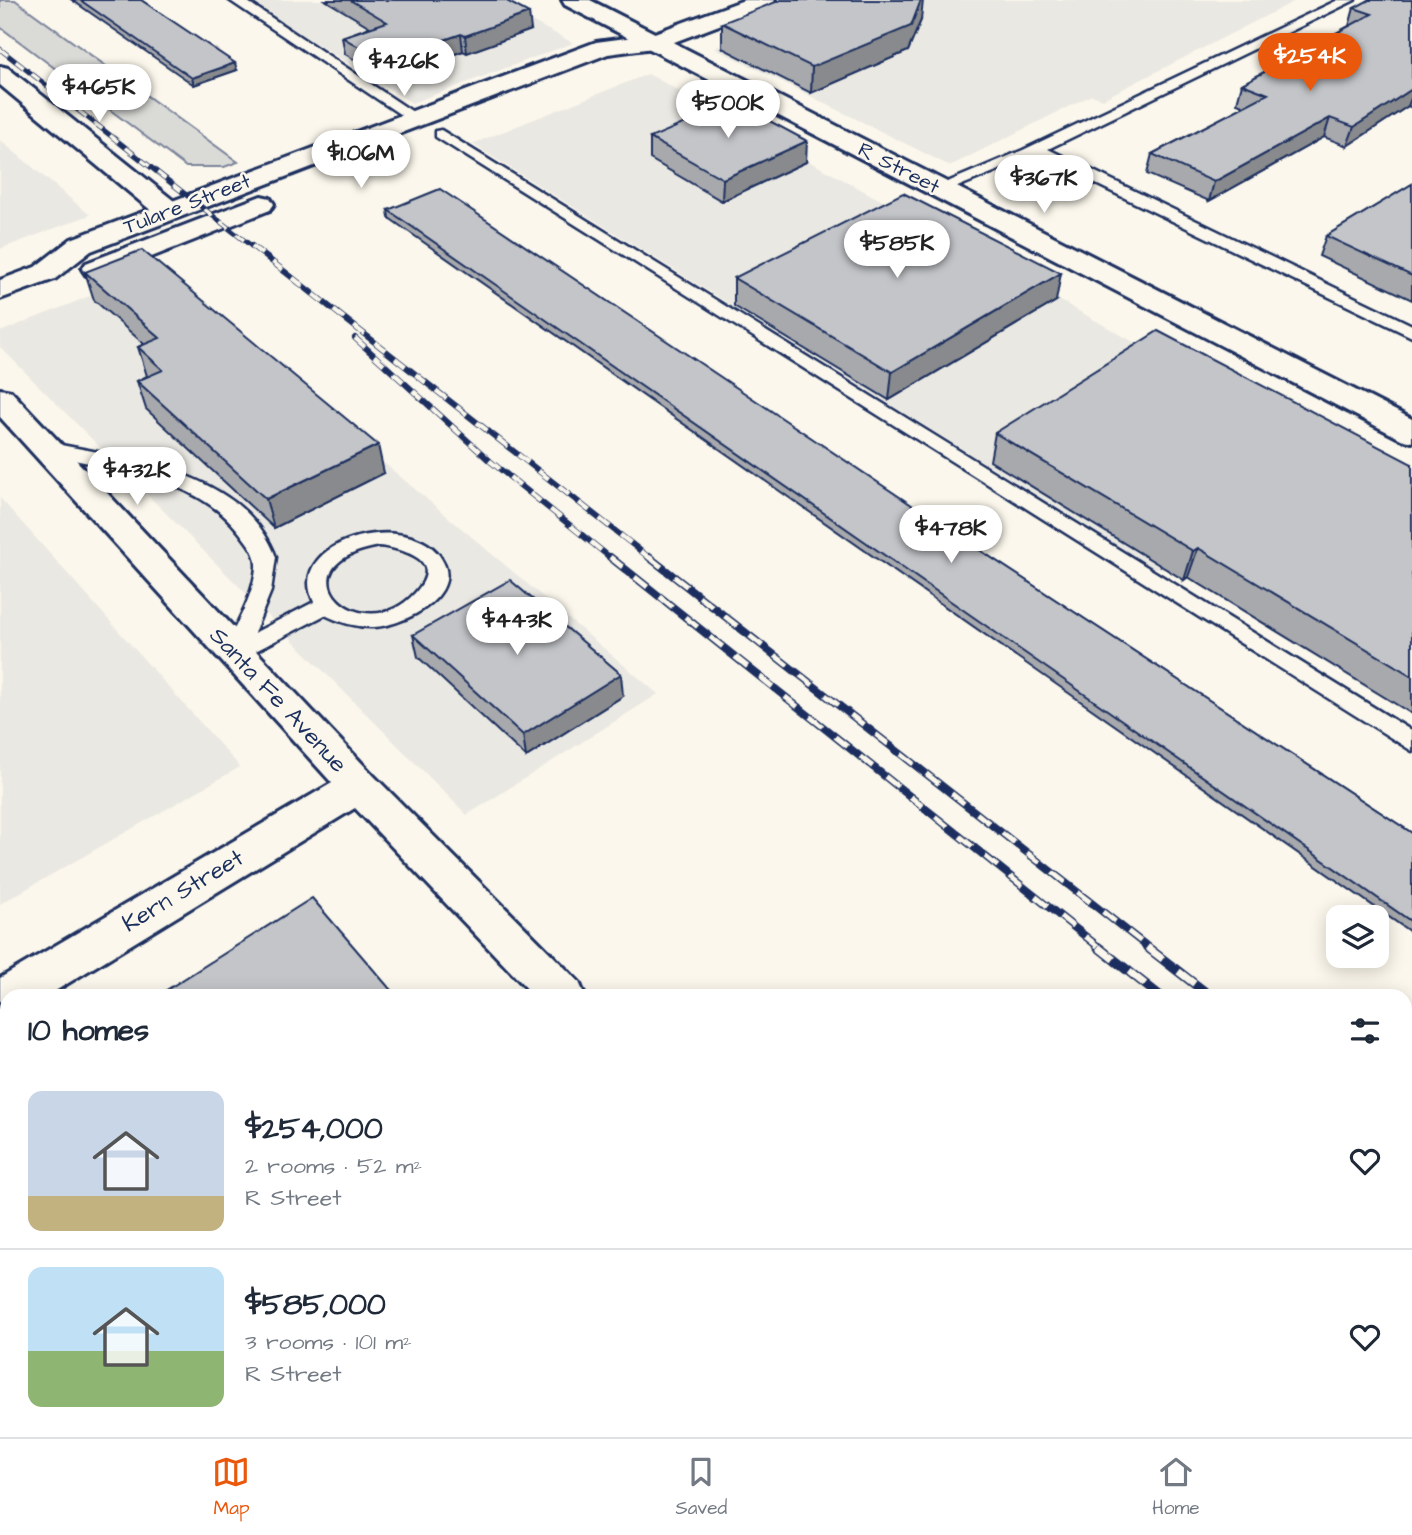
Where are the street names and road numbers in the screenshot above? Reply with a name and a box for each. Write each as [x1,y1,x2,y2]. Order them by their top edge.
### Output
street label: R Street [853,135,945,201]
street label: Tulare Street [119,166,255,242]
street label: Santa Fe Avenue [201,620,355,780]
street label: Kern Street [116,841,250,941]

